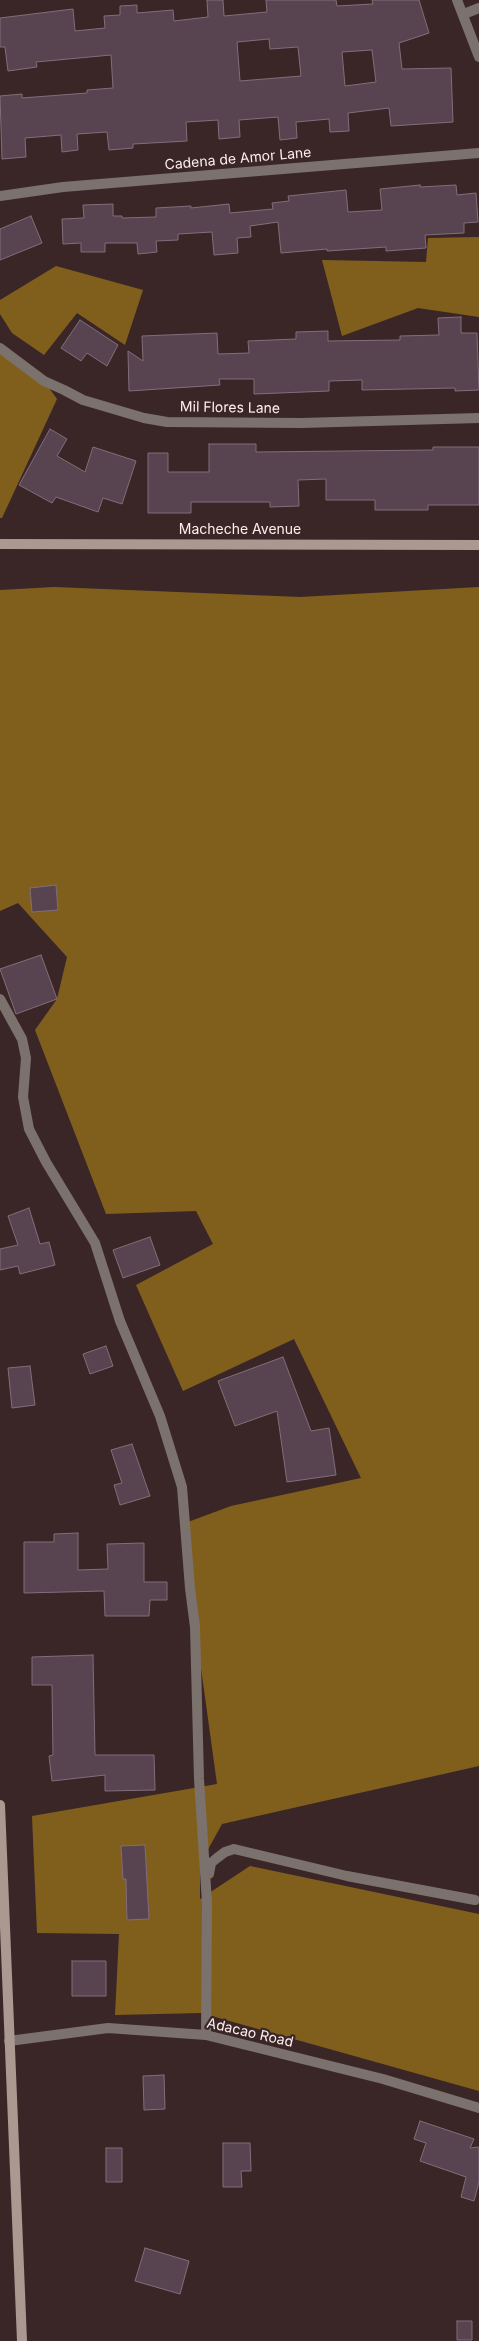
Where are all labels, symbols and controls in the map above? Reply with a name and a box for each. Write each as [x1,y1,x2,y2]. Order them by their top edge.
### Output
street label: Cadena de Amor Lane [164,144,312,174]
street label: Mil Flores Lane [180,399,280,417]
street label: Macheche Avenue [179,522,301,538]
street label: Adacao Road [205,2015,295,2051]

